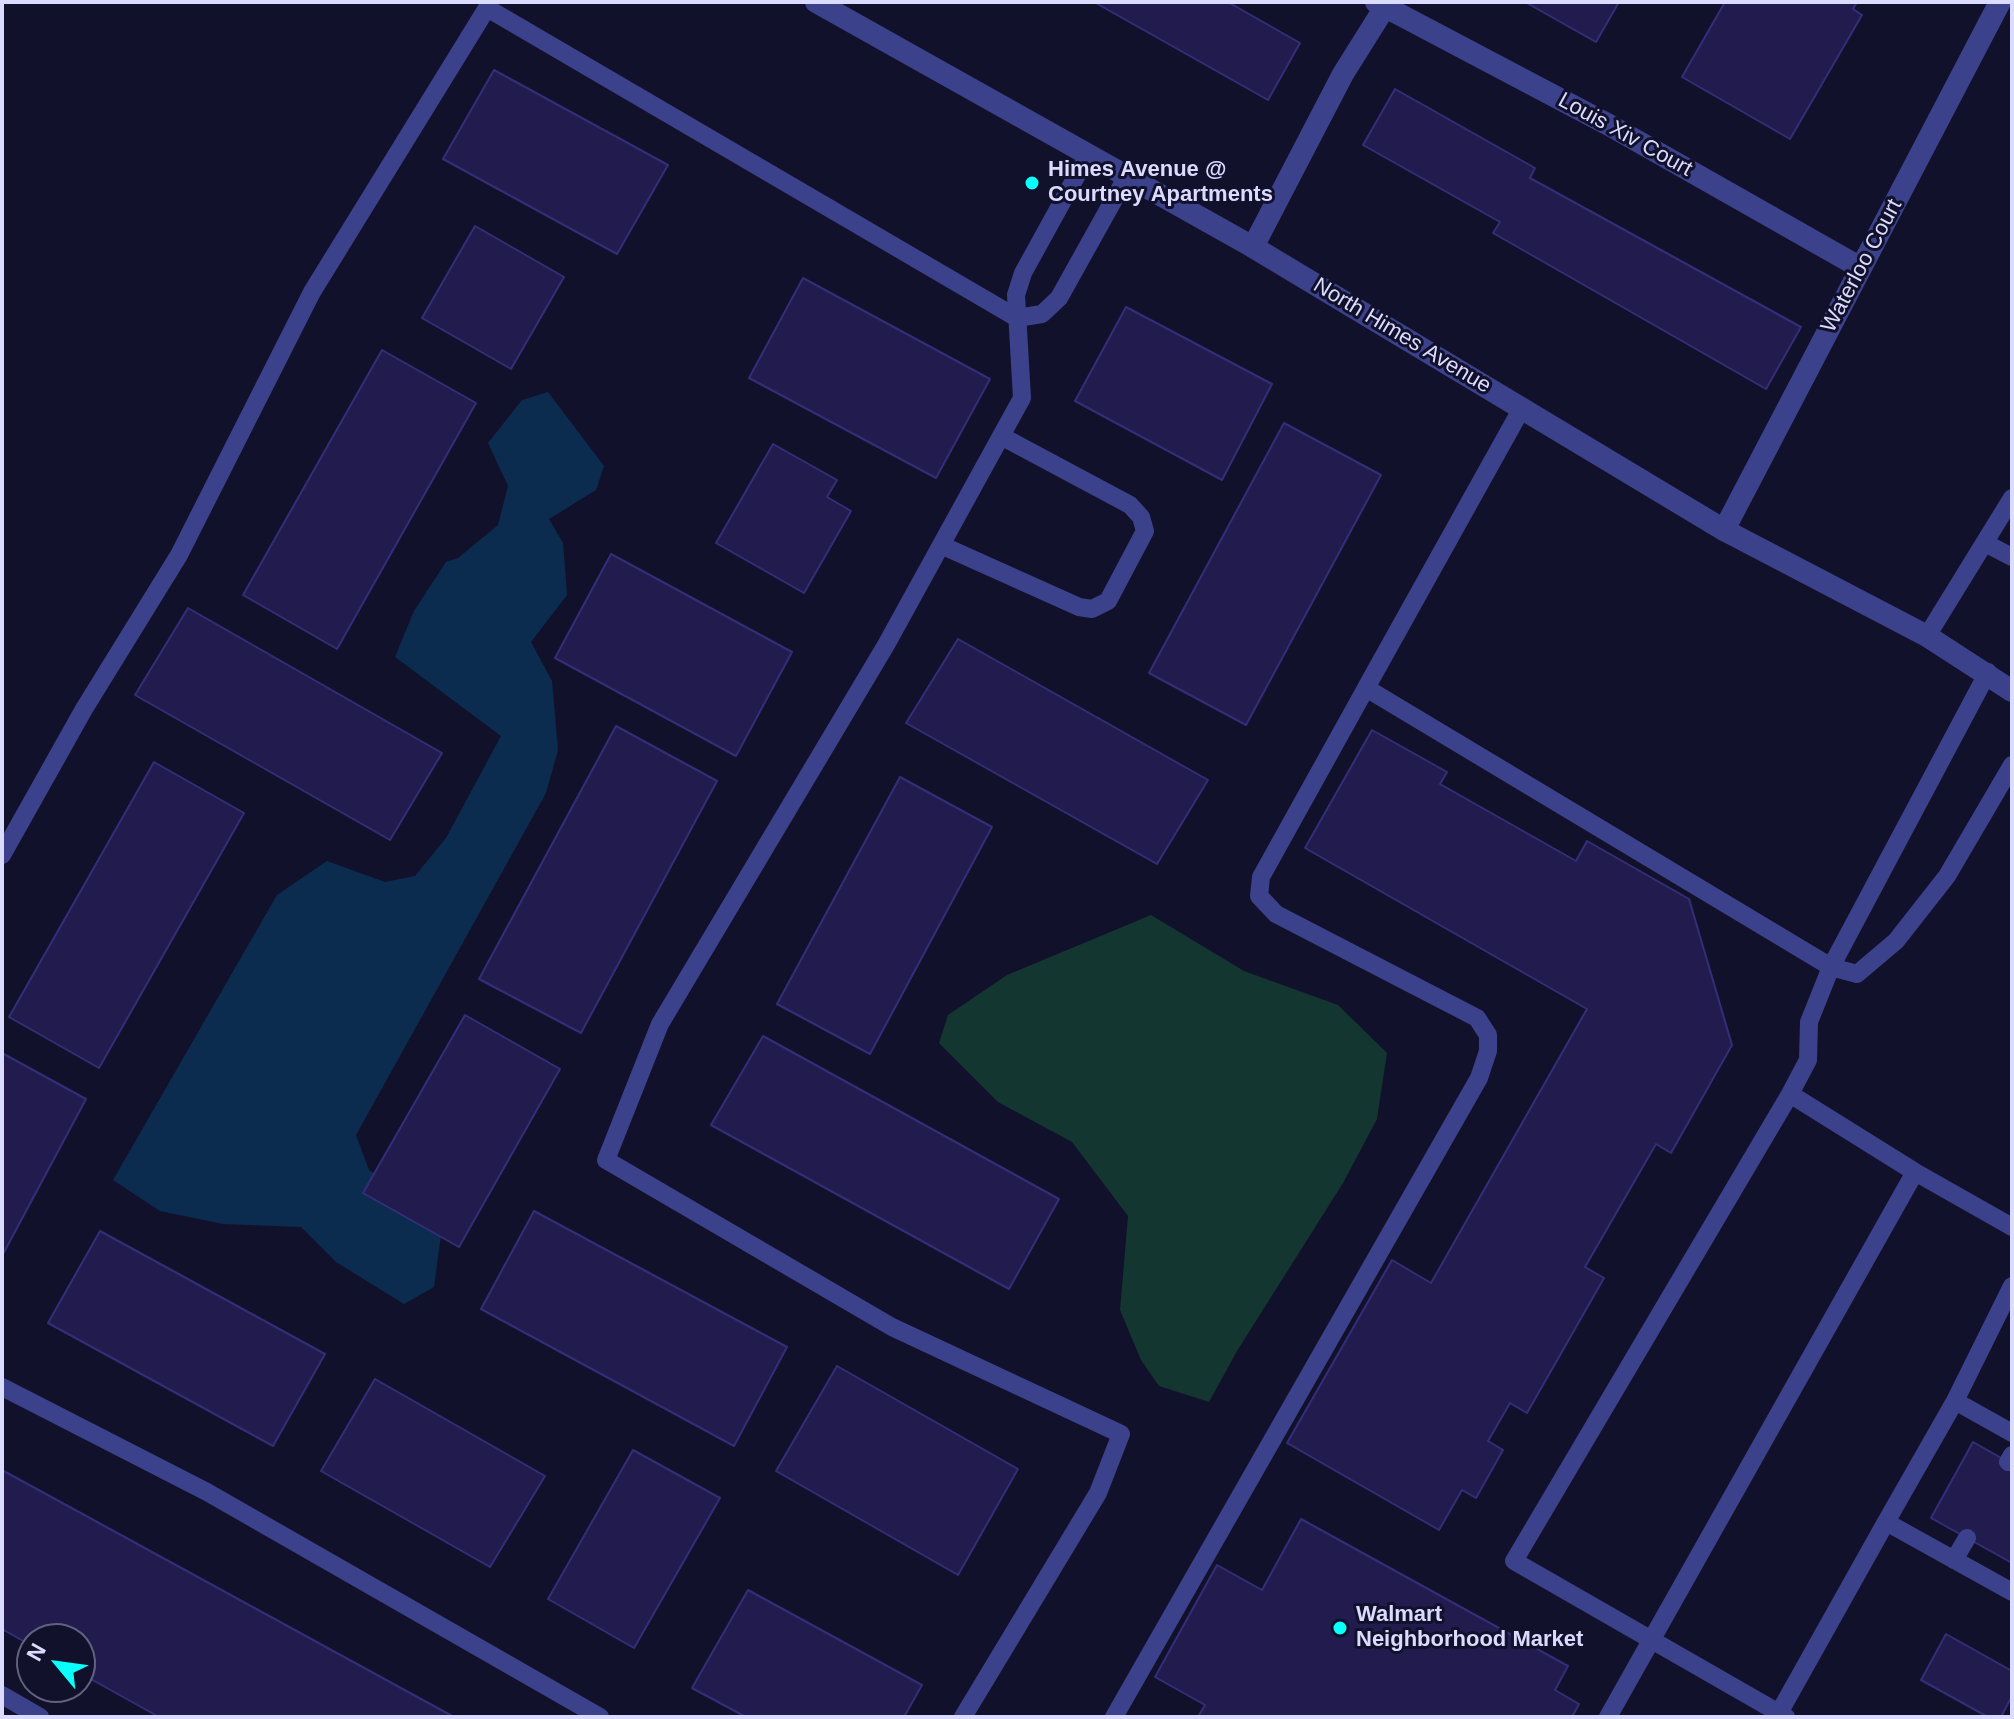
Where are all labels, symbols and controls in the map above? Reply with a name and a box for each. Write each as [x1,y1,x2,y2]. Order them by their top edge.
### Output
street label: Louis Xiv Court [1553,87,1697,183]
place label: Himes Avenue @ Courtney Apartments [1048,157,1273,208]
marker: Himes Avenue @ Courtney Apartments [1023,174,1041,192]
street label: Waterloo Court [1816,195,1908,337]
street label: North Himes Avenue [1308,273,1496,399]
place label: Walmart Neighborhood Market [1356,1602,1583,1654]
marker: Walmart Neighborhood Market [1331,1619,1349,1637]
north arrow [16,1623,96,1703]
text: N [22,1639,51,1665]

